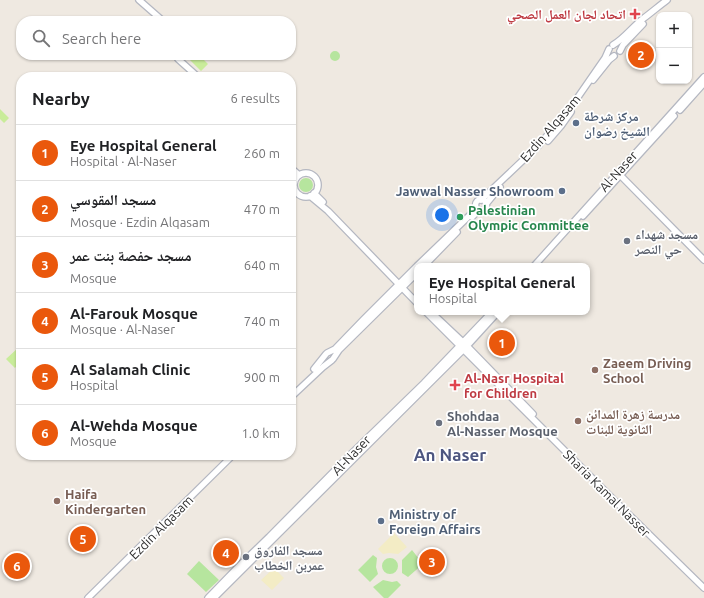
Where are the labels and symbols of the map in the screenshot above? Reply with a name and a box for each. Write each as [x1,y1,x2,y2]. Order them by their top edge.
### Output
place label: اتحاد لجان العمل الصحي [507,7,626,25]
marker: اتحاد لجان العمل الصحي [629,8,641,20]
pin: 2 [628,40,654,70]
street label: Ezdin Alqasam [517,92,583,164]
place label: مركز شرطة الشيخ رضوان [584,109,650,140]
marker: مركز شرطة الشيخ رضوان [571,118,581,128]
street label: Al-Naser [596,148,640,194]
place label: Jawwal Nasser Showroom [396,184,554,198]
marker: Jawwal Nasser Showroom [557,186,567,196]
place label: Palestinian Olympic Committee [468,203,589,232]
your location [432,205,452,225]
marker: Palestinian Olympic Committee [455,212,465,222]
place label: مسجد شهداء حي النصر [634,227,698,260]
marker: مسجد شهداء حي النصر [622,236,632,246]
pin: 1 [489,328,515,358]
place label: Zaeem Driving School [603,356,691,385]
marker: Zaeem Driving School [590,365,600,375]
place label: Al-Nasr Hospital for Children [464,371,564,400]
marker: Al-Nasr Hospital for Children [449,379,461,391]
place label: مدرسة زهرة المدائن الثانوية للبنات [586,407,680,437]
place label: Shohdaa Al-Nasser Mosque [447,409,558,438]
marker: مدرسة زهرة المدائن الثانوية للبنات [573,416,583,426]
marker: Shohdaa Al-Nasser Mosque [434,418,444,428]
street label: Al-Naser [329,432,373,478]
district label: An Naser [414,445,486,464]
street label: Sharia Kamal Nasser [561,447,653,539]
place label: Haifa Kindergarten [65,487,146,516]
street label: Ezdin Alqasam [126,492,196,562]
marker: Haifa Kindergarten [52,496,62,506]
place label: Ministry of Foreign Affairs [389,507,481,536]
marker: Ministry of Foreign Affairs [376,516,386,526]
pin: 5 [70,524,96,554]
pin: 4 [213,538,239,568]
place label: مسجد الفاروق عمربن الخطاب [254,543,324,574]
pin: 3 [419,547,445,577]
pin: 6 [4,551,30,581]
marker: مسجد الفاروق عمربن الخطاب [241,552,251,562]

